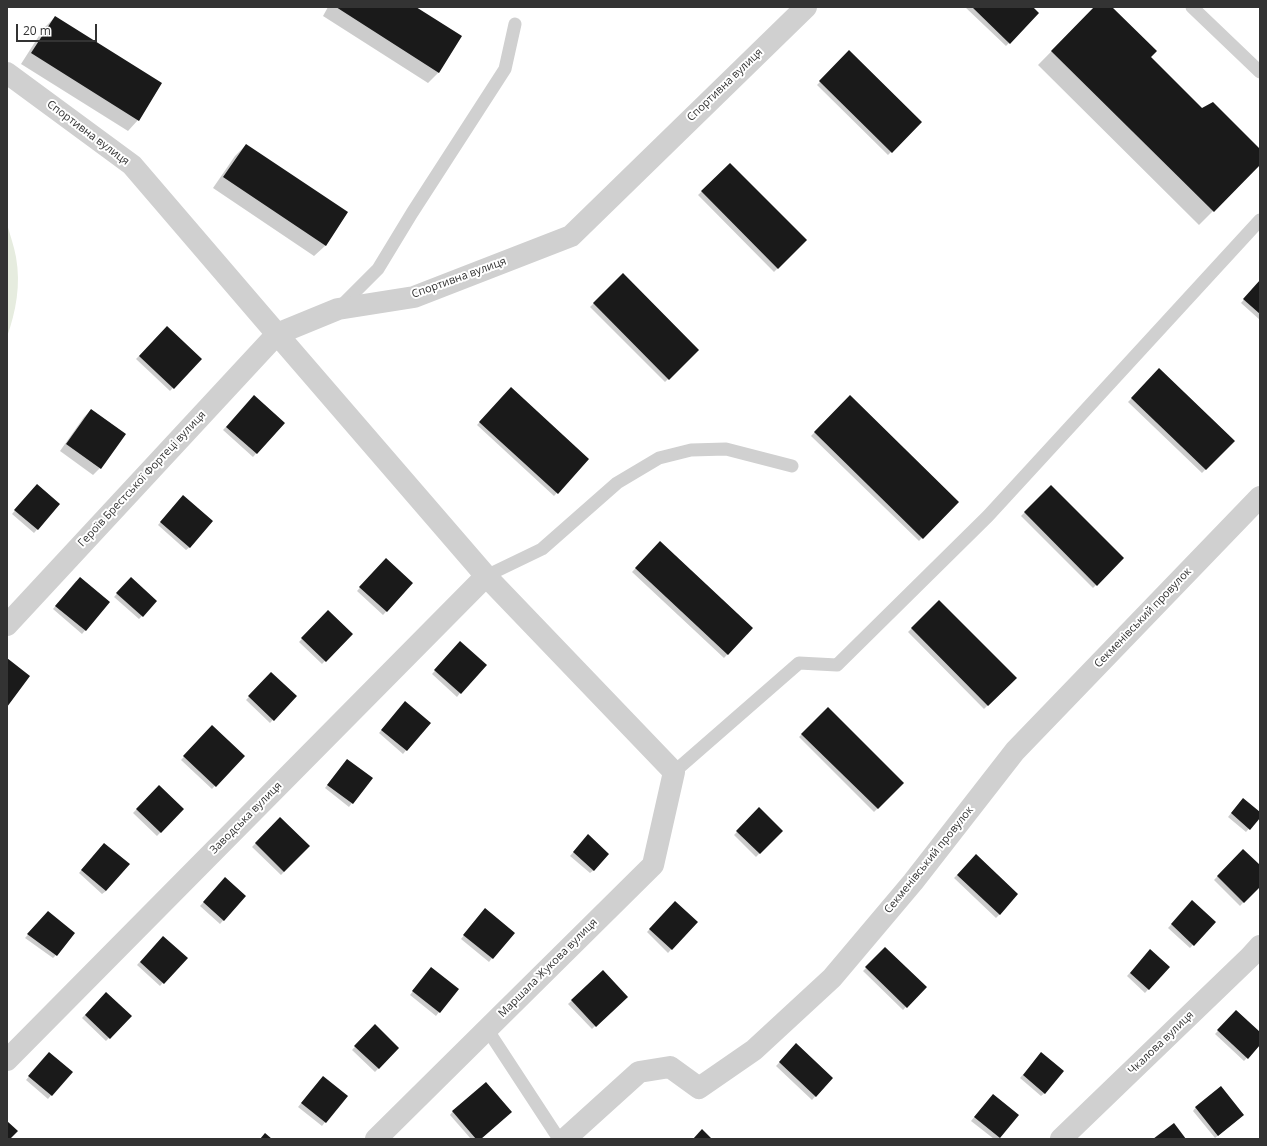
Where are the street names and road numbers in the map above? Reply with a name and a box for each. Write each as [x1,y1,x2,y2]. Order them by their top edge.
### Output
street label: Спортивна вулиця [685,46,765,124]
street label: Спортивна вулиця [44,98,132,168]
street label: Спортивна вулиця [410,255,508,301]
street label: Героїв Брестської Фортеці вулиця [75,408,209,550]
street label: Секменівський провулок [1092,565,1194,671]
street label: Заводська вулиця [207,779,285,857]
street label: Секменівський провулок [882,804,976,916]
street label: Маршала Жукова вулиця [496,916,600,1020]
street label: Чкалова вулиця [1126,1008,1196,1078]

